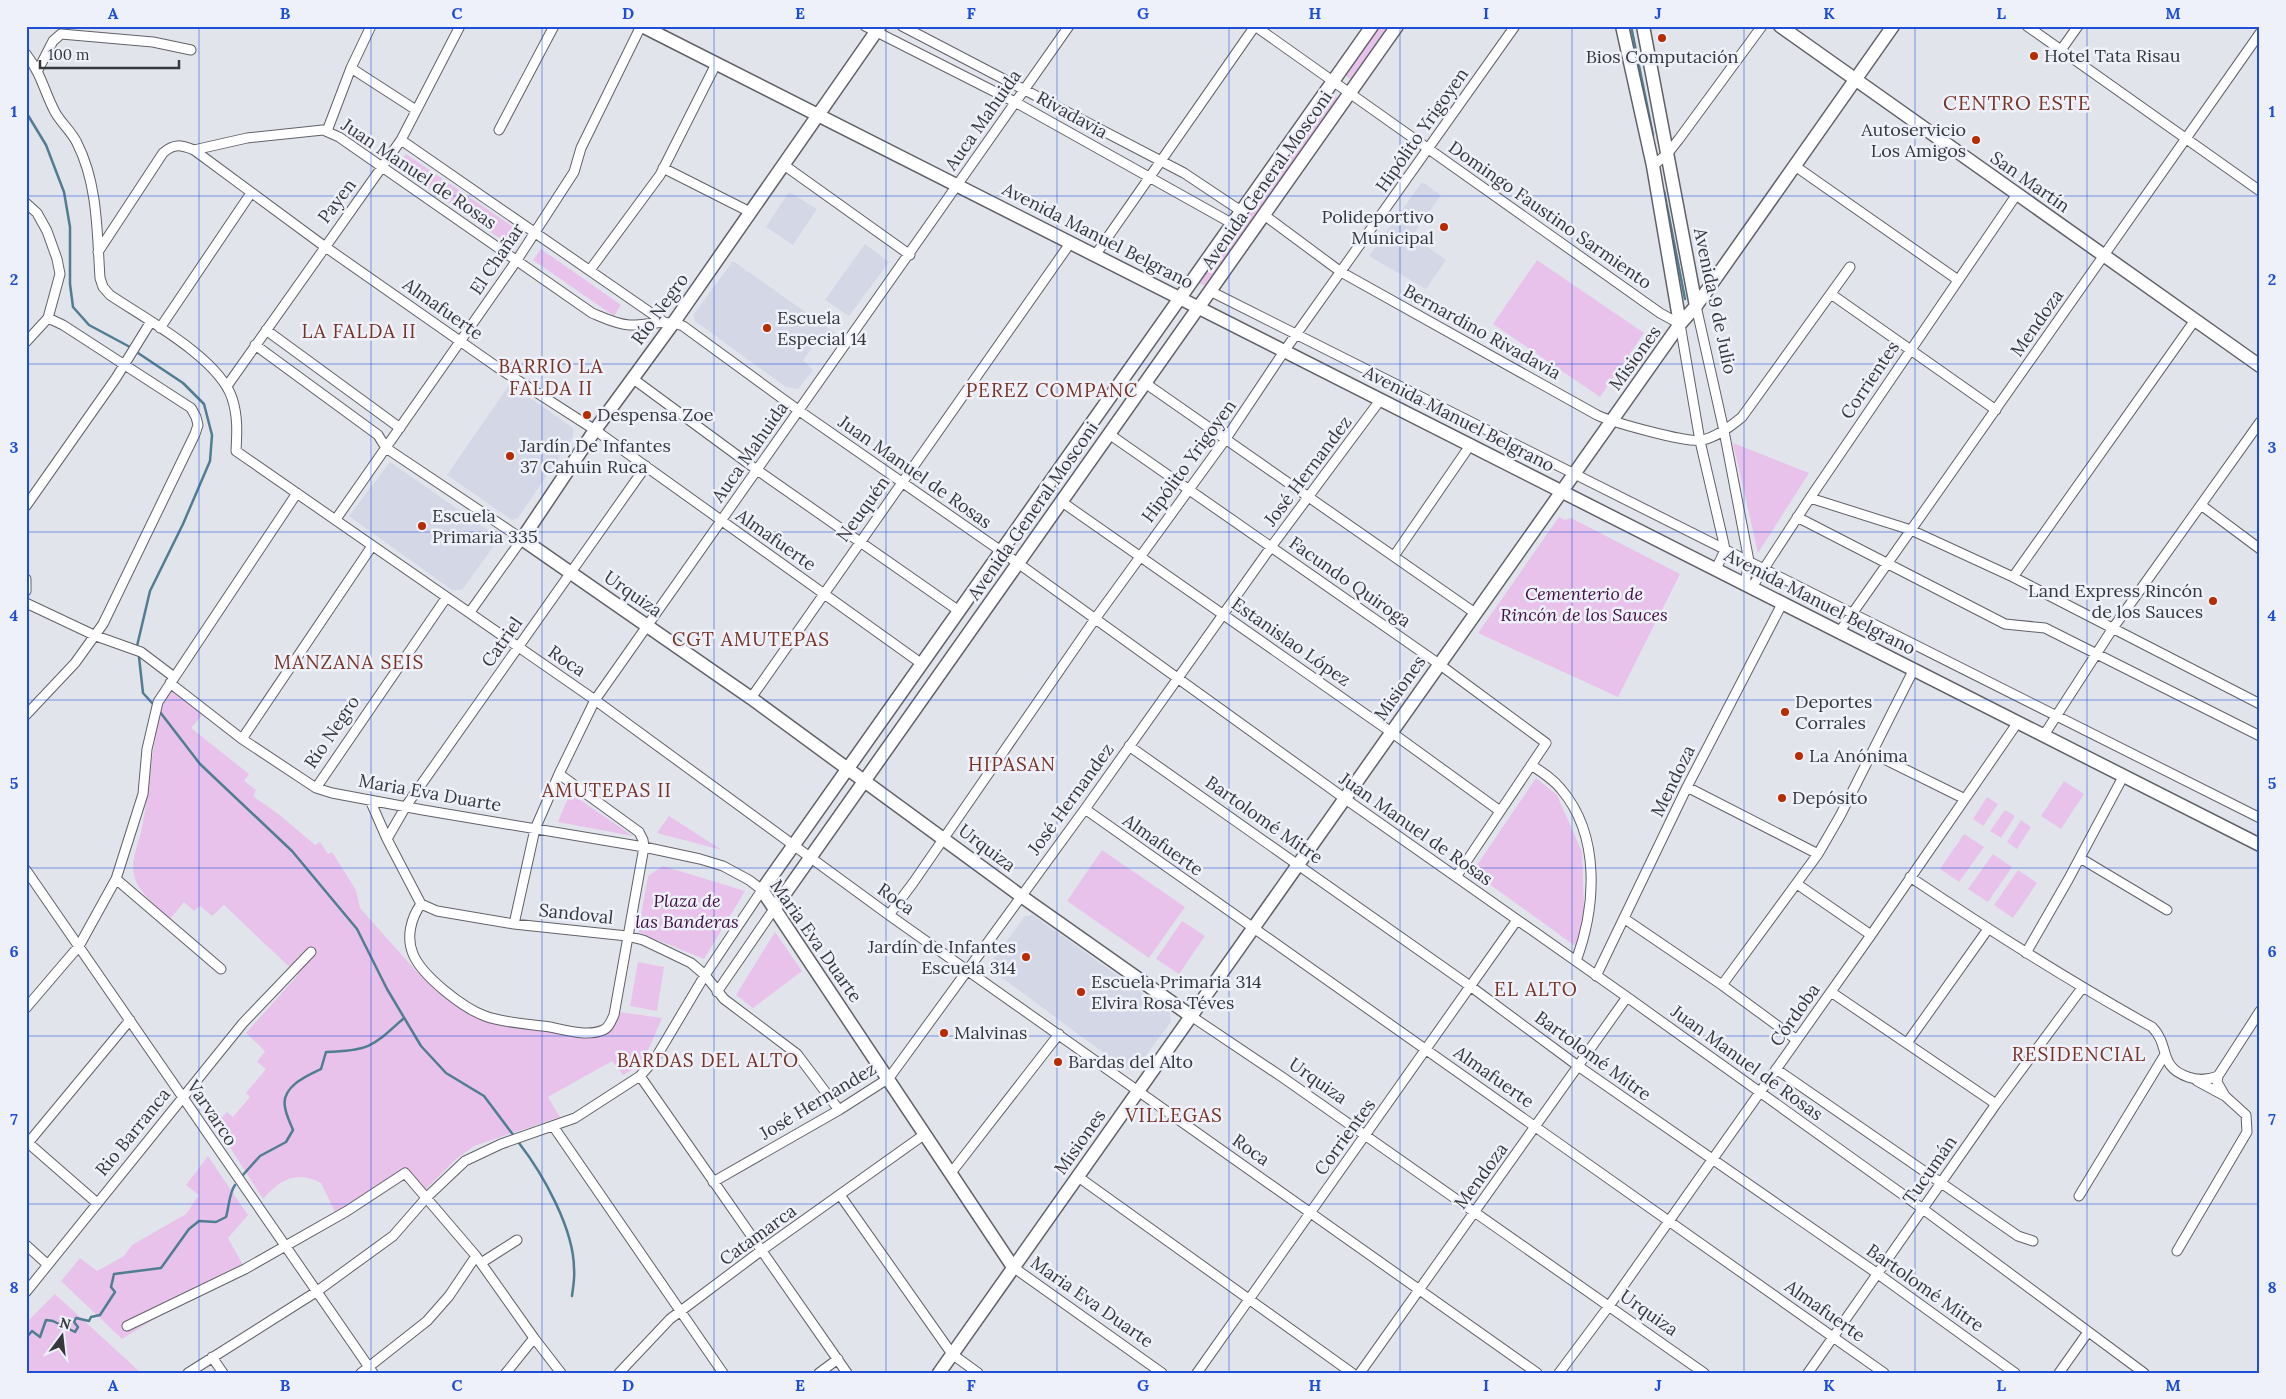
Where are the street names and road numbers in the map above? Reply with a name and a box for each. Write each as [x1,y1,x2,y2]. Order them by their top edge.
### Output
street label: Hipólito Yrigoyen [1370,63,1473,196]
street label: Auca Mahuida [939,65,1026,175]
street label: Rivadavia [1033,86,1112,143]
street label: Avenida General Mosconi [1196,86,1337,274]
street label: Juan Manuel de Rosas [336,113,501,234]
street label: Domingo Faustino Sarmiento [1444,135,1656,294]
street label: San Martín [1986,146,2075,217]
street label: Payen [312,174,361,228]
street label: Avenida Manuel Belgrano [998,177,1198,294]
street label: El Chañar [464,218,529,299]
street label: Avenida 9 de Julio [1689,225,1742,376]
street label: Río Negro [626,268,693,349]
street label: Almafuerte [398,272,488,345]
street label: Bernardino Rivadavia [1399,279,1565,384]
street label: Mendoza [2005,285,2068,361]
street label: Misiones [1603,321,1666,395]
street label: Corrientes [1835,336,1904,423]
street label: Avenida Manuel Belgrano [1359,360,1559,477]
street label: Hipólito Yrigoyen [1136,395,1241,527]
street label: Auca Mahuida [706,397,793,507]
street label: Juan Manuel de Rosas [833,409,997,533]
street label: José Hernandez [1258,411,1357,531]
street label: Avenida General Mosconi [962,417,1103,605]
street label: Neuquén [831,471,894,546]
street label: Almafuerte [731,503,821,576]
street label: Facundo Quiroga [1285,531,1416,632]
street label: Avenida Manuel Belgrano [1720,543,1920,660]
street label: Urquiza [600,565,667,622]
street label: Estanislao López [1227,592,1355,691]
street label: Catriel [476,612,527,671]
street label: Roca [544,640,591,681]
street label: Misiones [1369,651,1430,725]
street label: Río Negro [299,691,364,773]
street label: José Hernandez [1022,739,1119,860]
street label: Mendoza [1645,741,1700,820]
street label: Juan Manuel de Rosas [1334,766,1498,890]
street label: Maria Eva Duarte [357,769,504,816]
street label: Bartolomé Mitre [1201,771,1328,869]
street label: Almafuerte [1118,808,1208,881]
street label: Urquiza [954,819,1021,877]
street label: Maria Eva Duarte [765,875,867,1007]
street label: Roca [873,878,919,920]
street label: Sandoval [538,898,615,929]
street label: Córdoba [1765,979,1825,1051]
street label: Juan Manuel de Rosas [1666,999,1828,1125]
street label: Bartolomé Mitre [1531,1006,1656,1106]
street label: Almafuerte [1449,1040,1539,1113]
street label: Urquiza [1285,1052,1352,1109]
street label: José Hernandez [754,1057,880,1145]
street label: Varvarco [182,1075,243,1150]
street label: Rio Barranca [90,1083,175,1180]
street label: Corrientes [1309,1094,1380,1180]
street label: Misiones [1049,1105,1110,1179]
street label: Roca [1228,1129,1274,1171]
street label: Tucumán [1898,1131,1962,1209]
street label: Mendoza [1449,1138,1512,1214]
street label: Catamarca [715,1199,801,1270]
street label: Bartolomé Mitre [1862,1239,1989,1337]
street label: Maria Eva Duarte [1026,1251,1158,1353]
street label: Almafuerte [1780,1274,1870,1347]
street label: Urquiza [1616,1284,1683,1341]

